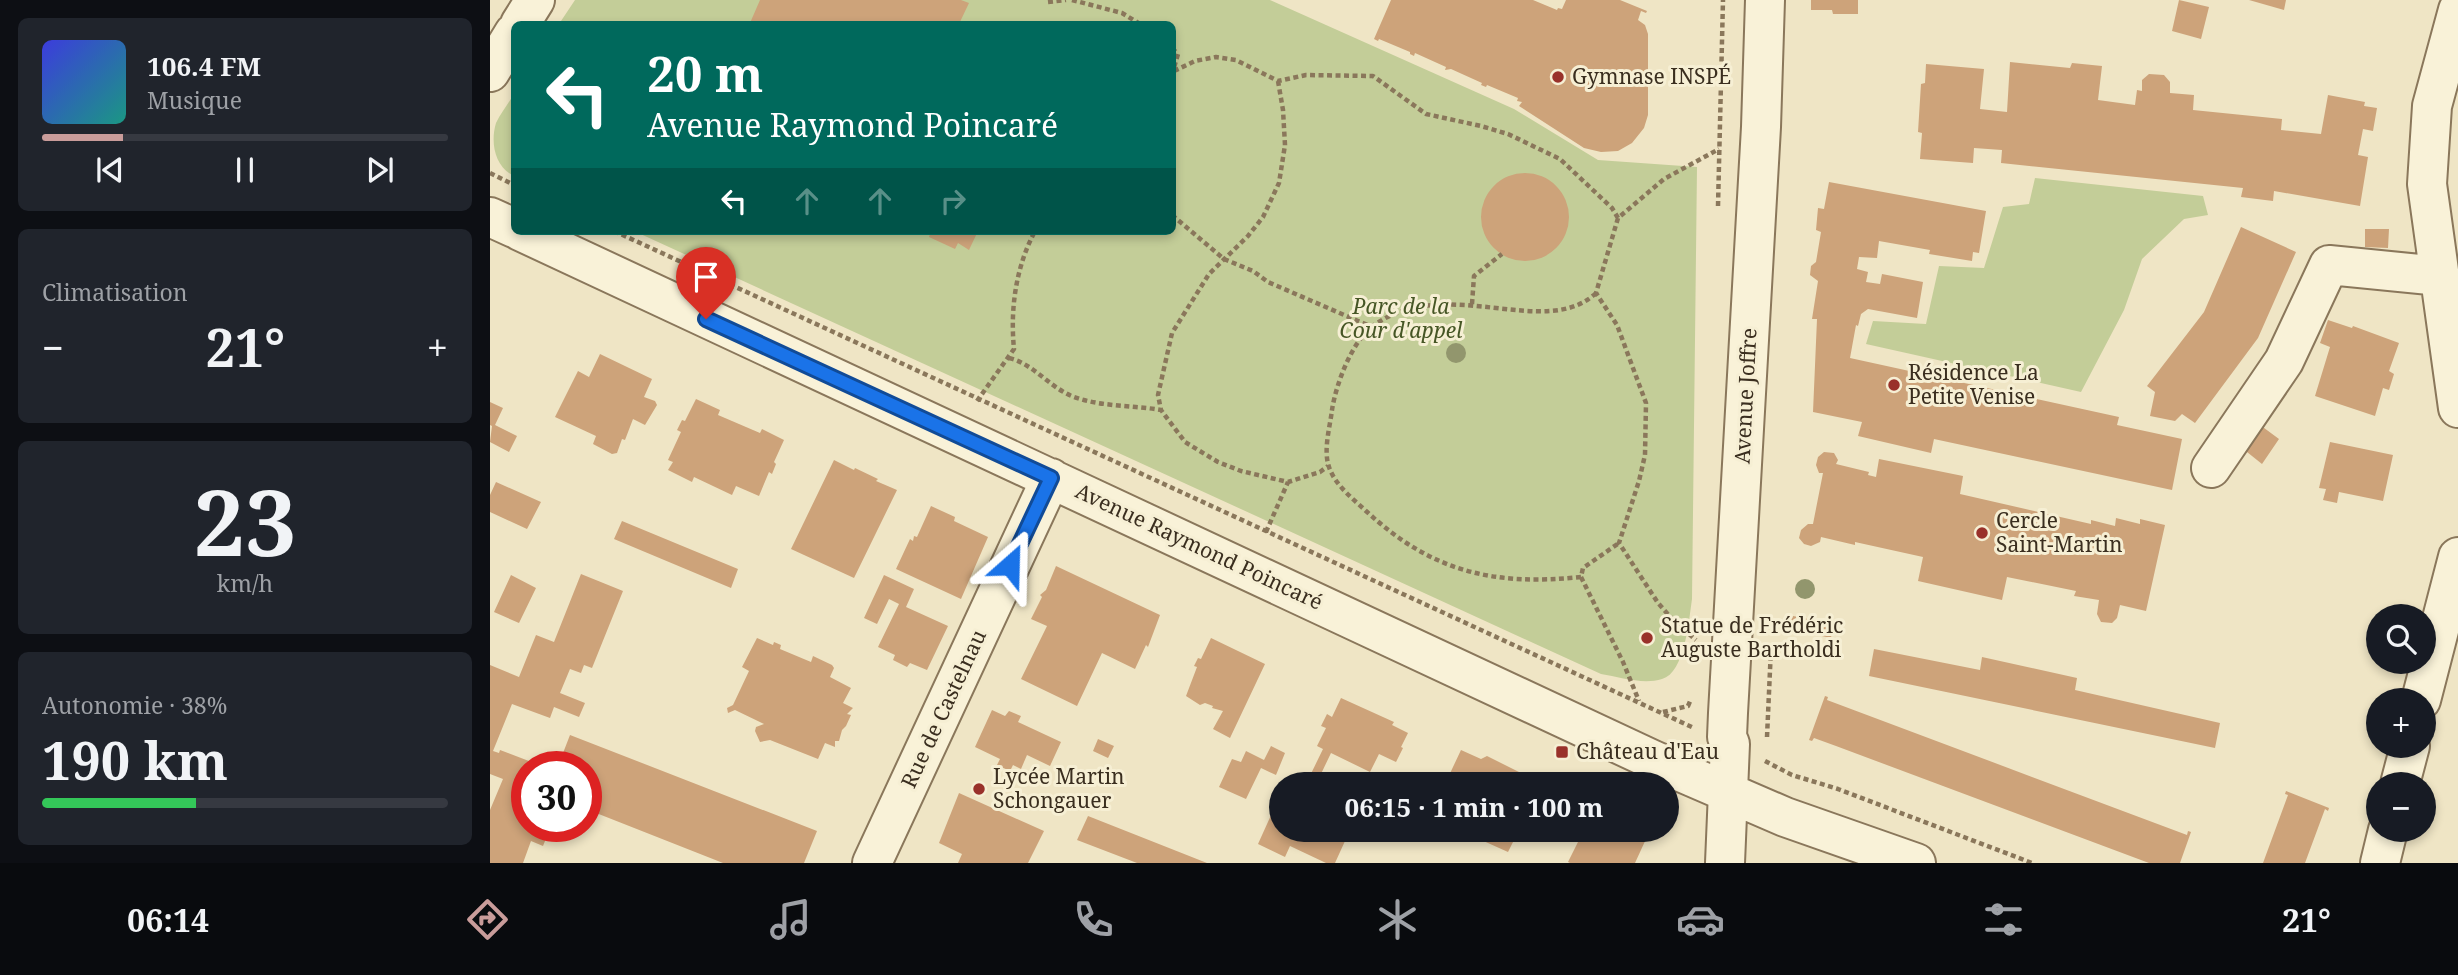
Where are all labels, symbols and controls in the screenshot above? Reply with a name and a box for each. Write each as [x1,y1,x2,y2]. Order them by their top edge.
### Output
text: 20 m [647,40,763,106]
text: 106.4 FM [147,48,261,84]
icon: left [532,49,623,140]
place label: Gymnase INSPÉ [1572,62,1731,90]
marker: Gymnase INSPÉ [1550,69,1566,85]
text: Musique [147,84,242,116]
text: Avenue Raymond Poincaré [647,103,1058,146]
icon: previous [91,151,129,189]
icon: pause [226,151,264,189]
icon: next [361,151,399,189]
icon: left [715,182,753,220]
icon: ahead [788,182,826,220]
icon: ahead [861,182,899,220]
icon: right [934,182,972,220]
pin [676,247,736,319]
icon: arrive [687,258,725,296]
text: Climatisation [42,276,188,308]
park label: Parc de la Cour d'appel [1340,292,1463,344]
text: 21° [206,311,285,382]
text: − [42,321,64,373]
text: + [427,321,448,373]
street label: Avenue Joffre [1727,327,1763,465]
place label: Résidence La Petite Venise [1908,358,2039,410]
marker: Résidence La Petite Venise [1886,377,1902,393]
text: 23 [194,459,296,583]
street label: Avenue Raymond Poincaré [1071,476,1328,616]
place label: Cercle Saint-Martin [1996,506,2122,558]
marker: Cercle Saint-Martin [1974,525,1990,541]
position arrow [973,528,1047,602]
text: km/h [217,567,273,599]
map controls [2366,604,2436,842]
button: search [2366,604,2436,674]
place label: Statue de Frédéric Auguste Bartholdi [1661,611,1843,663]
street label: Rue de Castelnau [894,625,992,792]
marker: Statue de Frédéric Auguste Bartholdi [1639,630,1655,646]
button: + [2366,688,2436,758]
text: Autonomie · 38% [42,689,227,721]
text: 190 km [42,724,228,795]
place label: Château d'Eau [1576,737,1719,765]
marker: Château d'Eau [1554,744,1570,760]
speed limit sign: 30 [511,751,602,842]
place label: Lycée Martin Schongauer [993,762,1125,814]
button: − [2366,772,2436,842]
marker: Lycée Martin Schongauer [971,781,987,797]
text: 06:15 · 1 min · 100 m [1344,789,1604,825]
icon: directions [463,895,512,944]
icon: music [766,895,815,944]
icon: phone [1069,895,1118,944]
icon: climate [1373,895,1422,944]
icon: car [1676,895,1725,944]
icon: filters [1979,895,2028,944]
text: 06:14 [127,898,209,941]
text: 21° [2282,898,2331,941]

